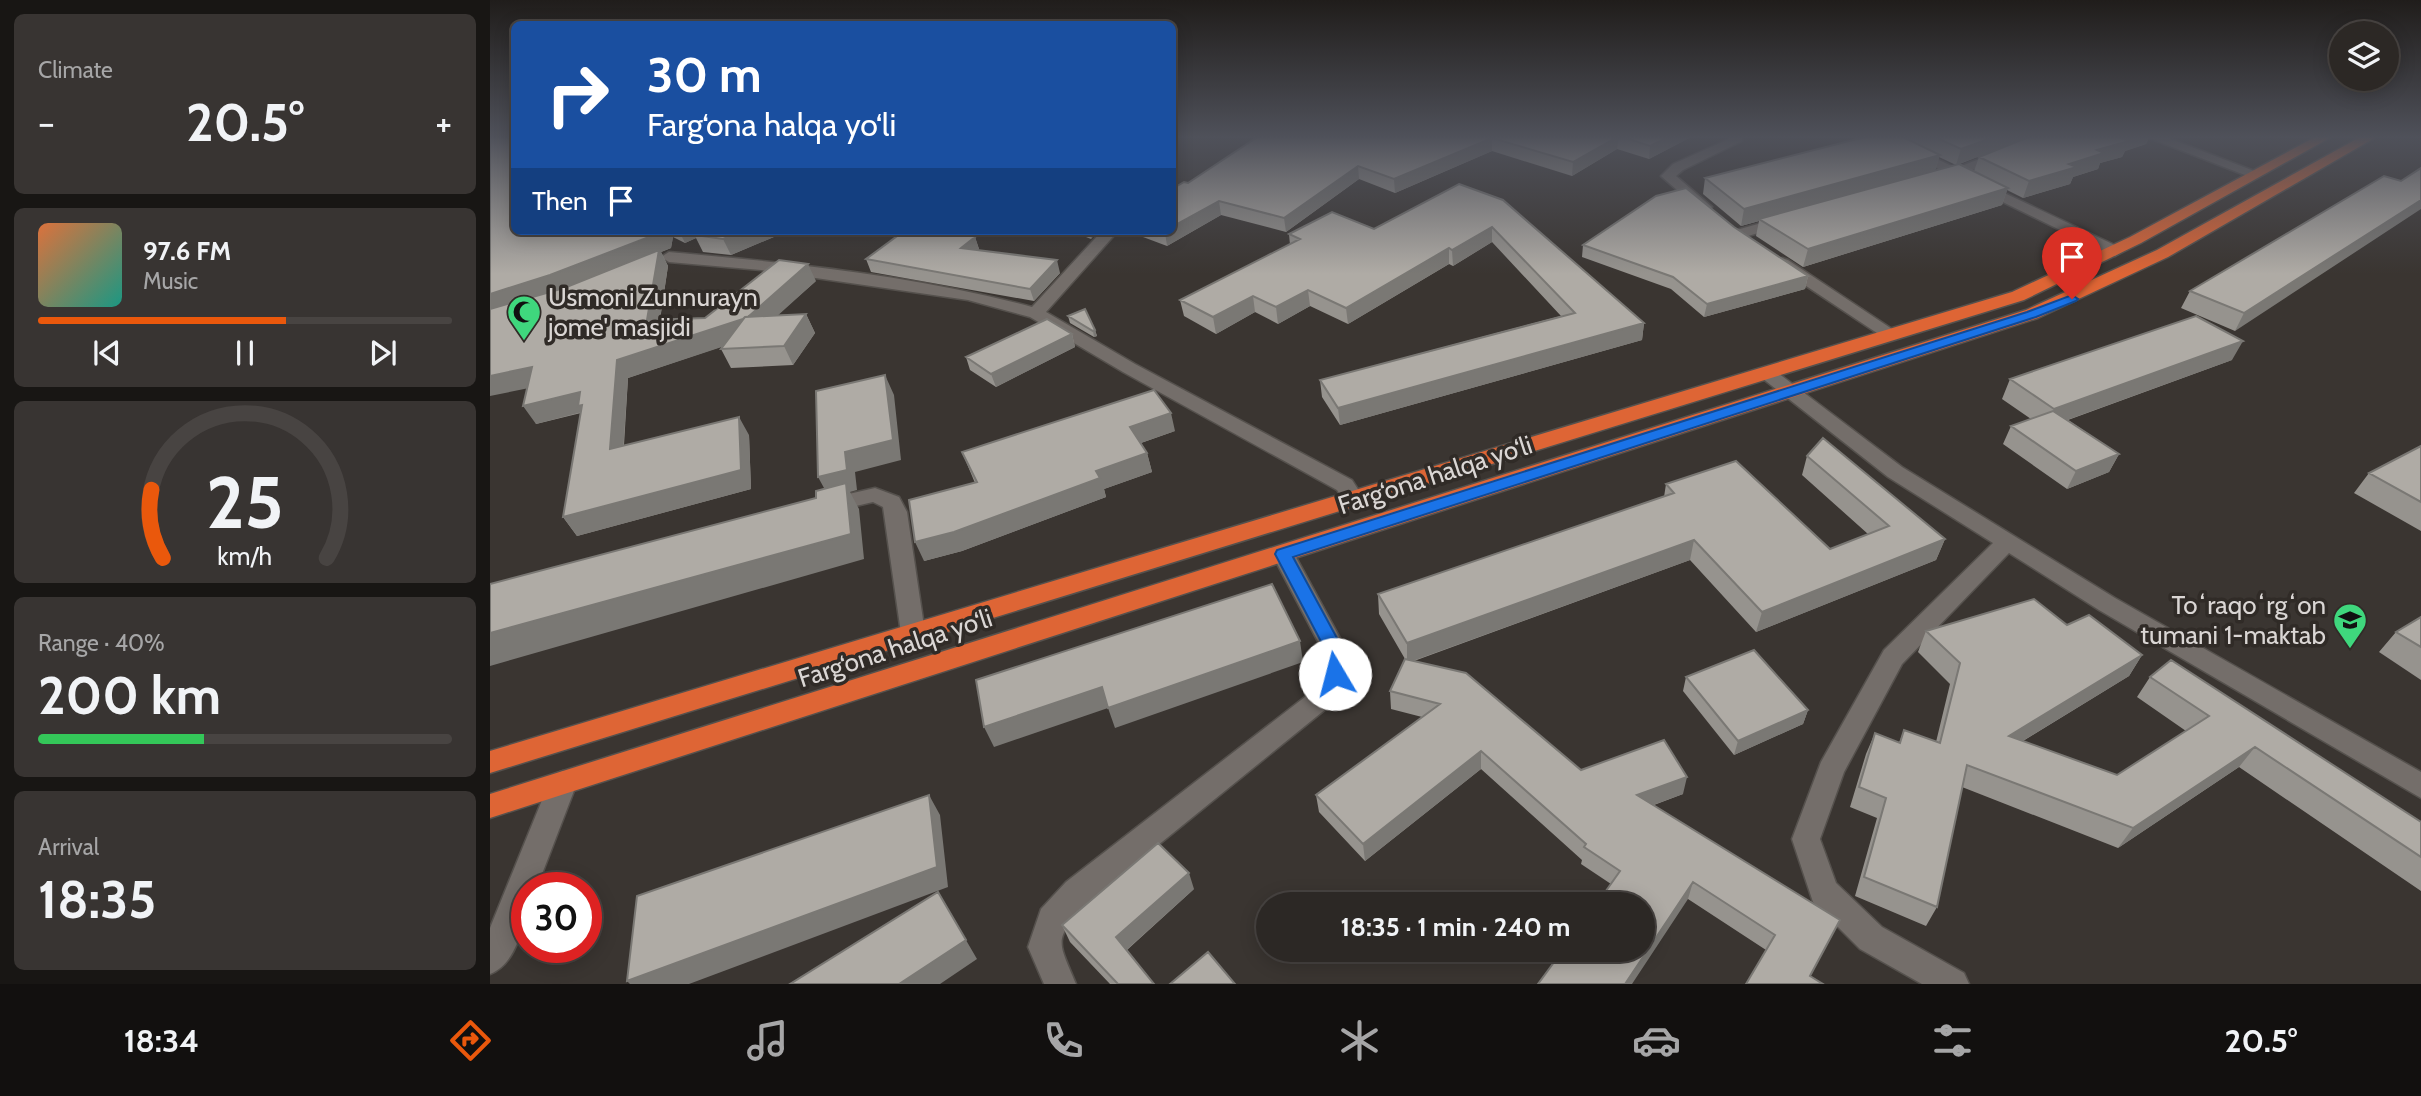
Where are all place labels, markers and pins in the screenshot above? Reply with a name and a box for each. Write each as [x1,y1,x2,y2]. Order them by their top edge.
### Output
pin [2042,227,2102,299]
place label: Usmoni Zunnurayn jome' masjidi [547,281,758,343]
mosque icon: Usmoni Zunnurayn jome' masjidi [505,293,543,342]
place label: Toʻraqoʻrgʻon tumani 1-maktab [2140,589,2326,651]
school or university icon: Toʻraqoʻrgʻon tumani 1-maktab [2331,601,2369,650]

